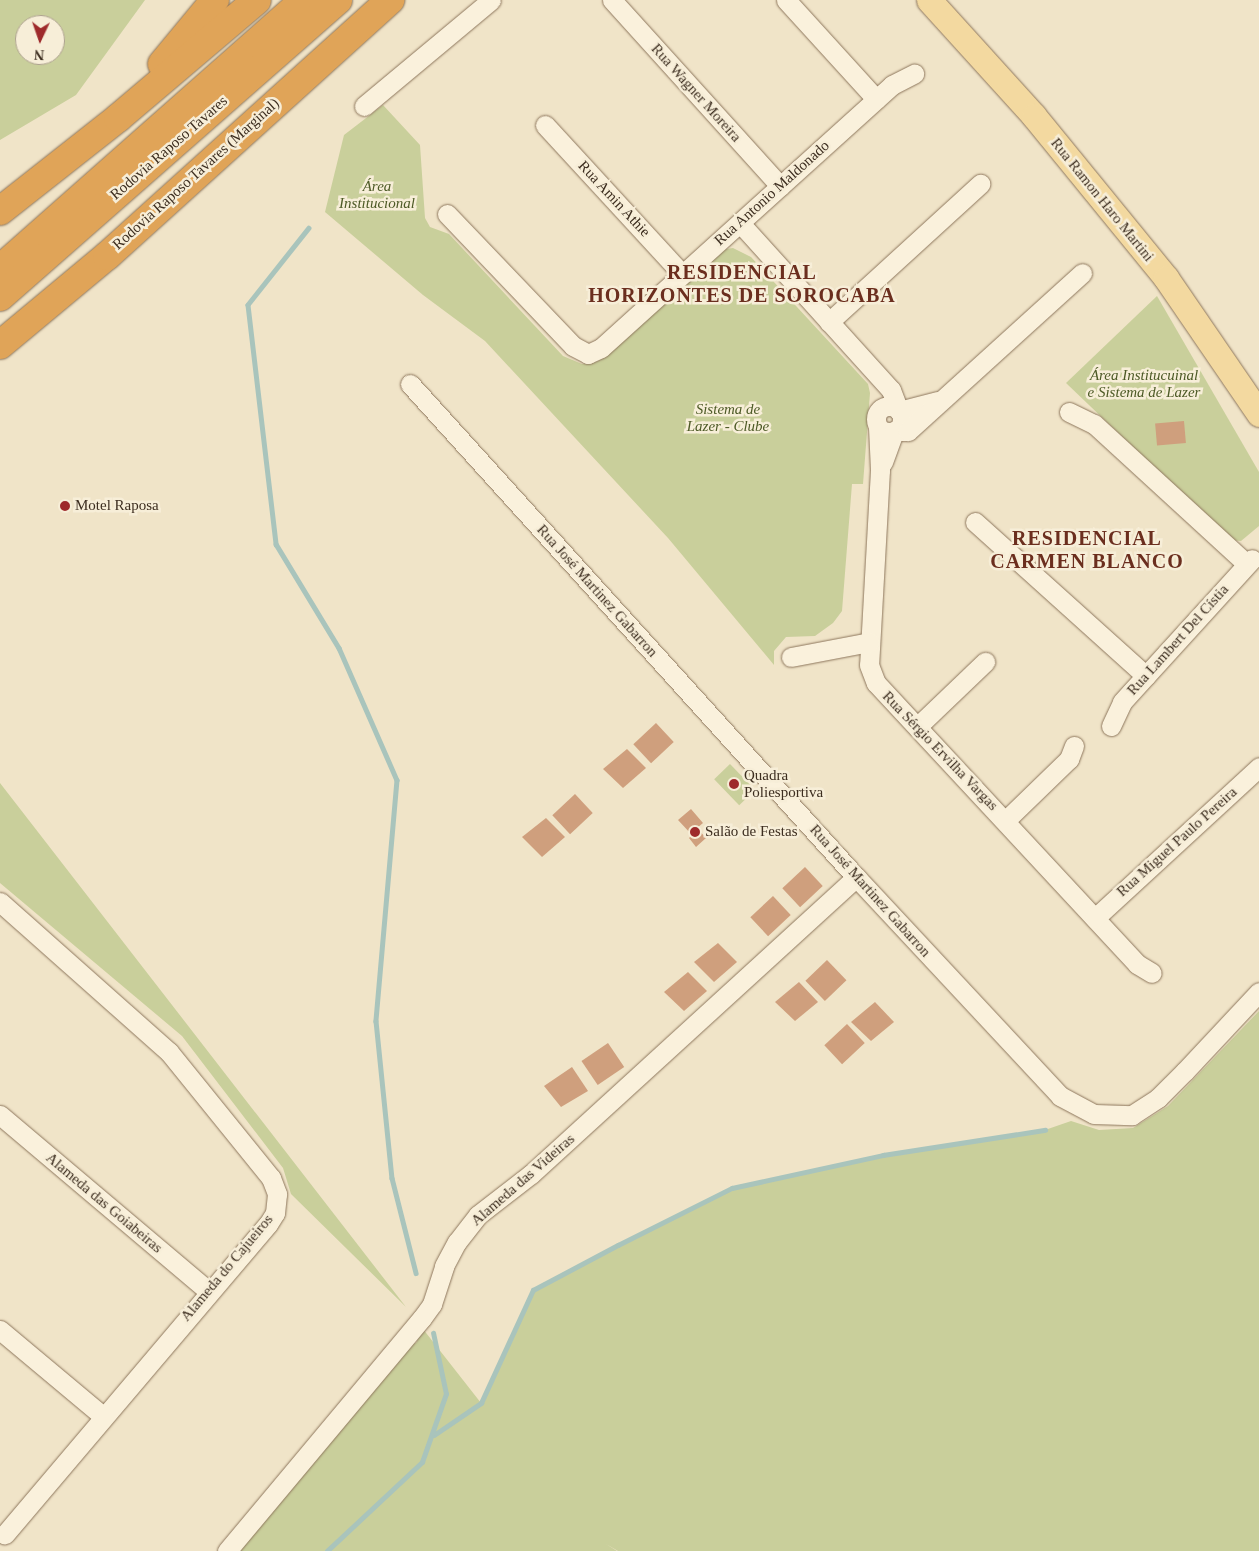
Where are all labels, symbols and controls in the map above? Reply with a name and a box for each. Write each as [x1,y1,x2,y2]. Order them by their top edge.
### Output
north arrow [15,15,65,65]
street label: Rua Wagner Moreira [647,40,745,146]
text: N [34,47,45,62]
street label: Rodovia Raposo Tavares [107,92,231,204]
street label: Rodovia Raposo Tavares (Marginal) [109,94,283,254]
street label: Rua Ramon Haro Martini [1047,135,1157,265]
street label: Rua Antonio Maldonado [711,136,833,250]
street label: Rua Amin Athie [574,157,654,241]
park label: Área Institucional [339,177,415,212]
district label: RESIDENCIAL HORIZONTES DE SOROCABA [585,260,899,307]
park label: Área Institucuinal e Sistema de Lazer [1088,366,1200,401]
park label: Sistema de Lazer - Clube [687,400,769,435]
place label: Motel Raposa [75,497,159,515]
marker: Motel Raposa [59,500,71,512]
street label: Rua José Martinez Gabarron [533,521,661,661]
district label: RESIDENCIAL CARMEN BLANCO [989,526,1185,573]
street label: Rua Lambert Del Cístia [1124,581,1232,699]
street label: Rua Sérgio Ervilha Vargas [878,688,1002,814]
place label: Quadra Poliesportiva [744,766,823,801]
marker: Quadra Poliesportiva [728,778,740,790]
street label: Rua Miguel Paulo Pereira [1113,783,1241,901]
street label: Rua José Martinez Gabarron [806,821,934,961]
place label: Salão de Festas [705,823,797,841]
marker: Salão de Festas [689,826,701,838]
street label: Alameda das Videiras [467,1130,579,1230]
street label: Alameda das Goiabeiras [42,1149,166,1257]
street label: Alameda do Cajueiros [177,1211,277,1325]

